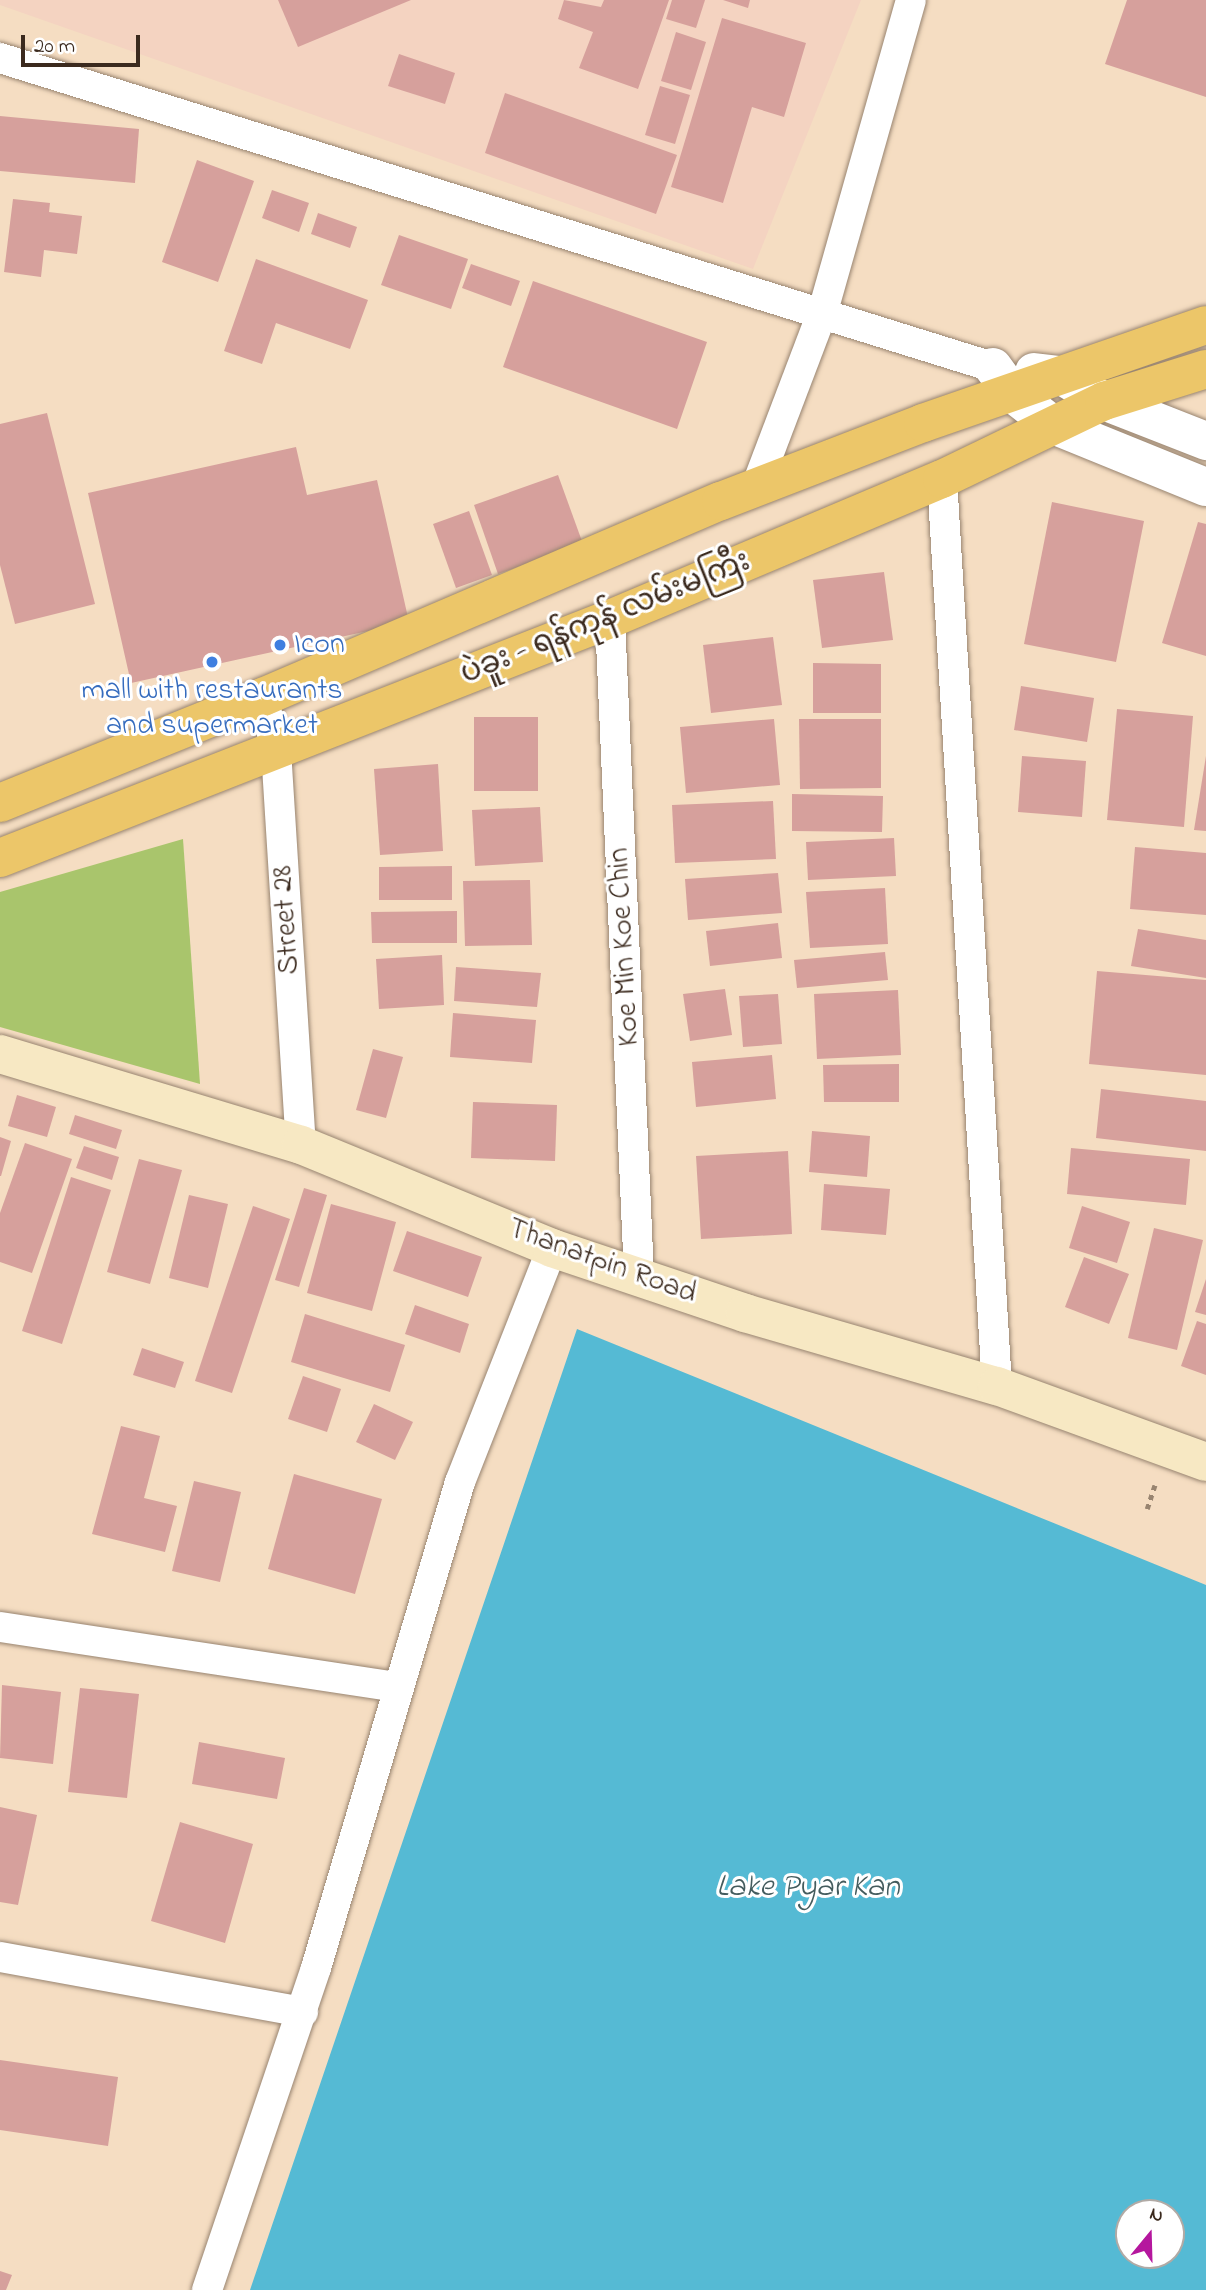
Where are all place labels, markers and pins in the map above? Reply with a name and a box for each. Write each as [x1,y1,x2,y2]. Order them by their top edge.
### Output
place label: Icon [294,627,345,663]
marker: Icon [272,637,288,653]
marker: mall with restaurants and supermarket [204,654,220,670]
place label: mall with restaurants and supermarket [82,673,342,744]

